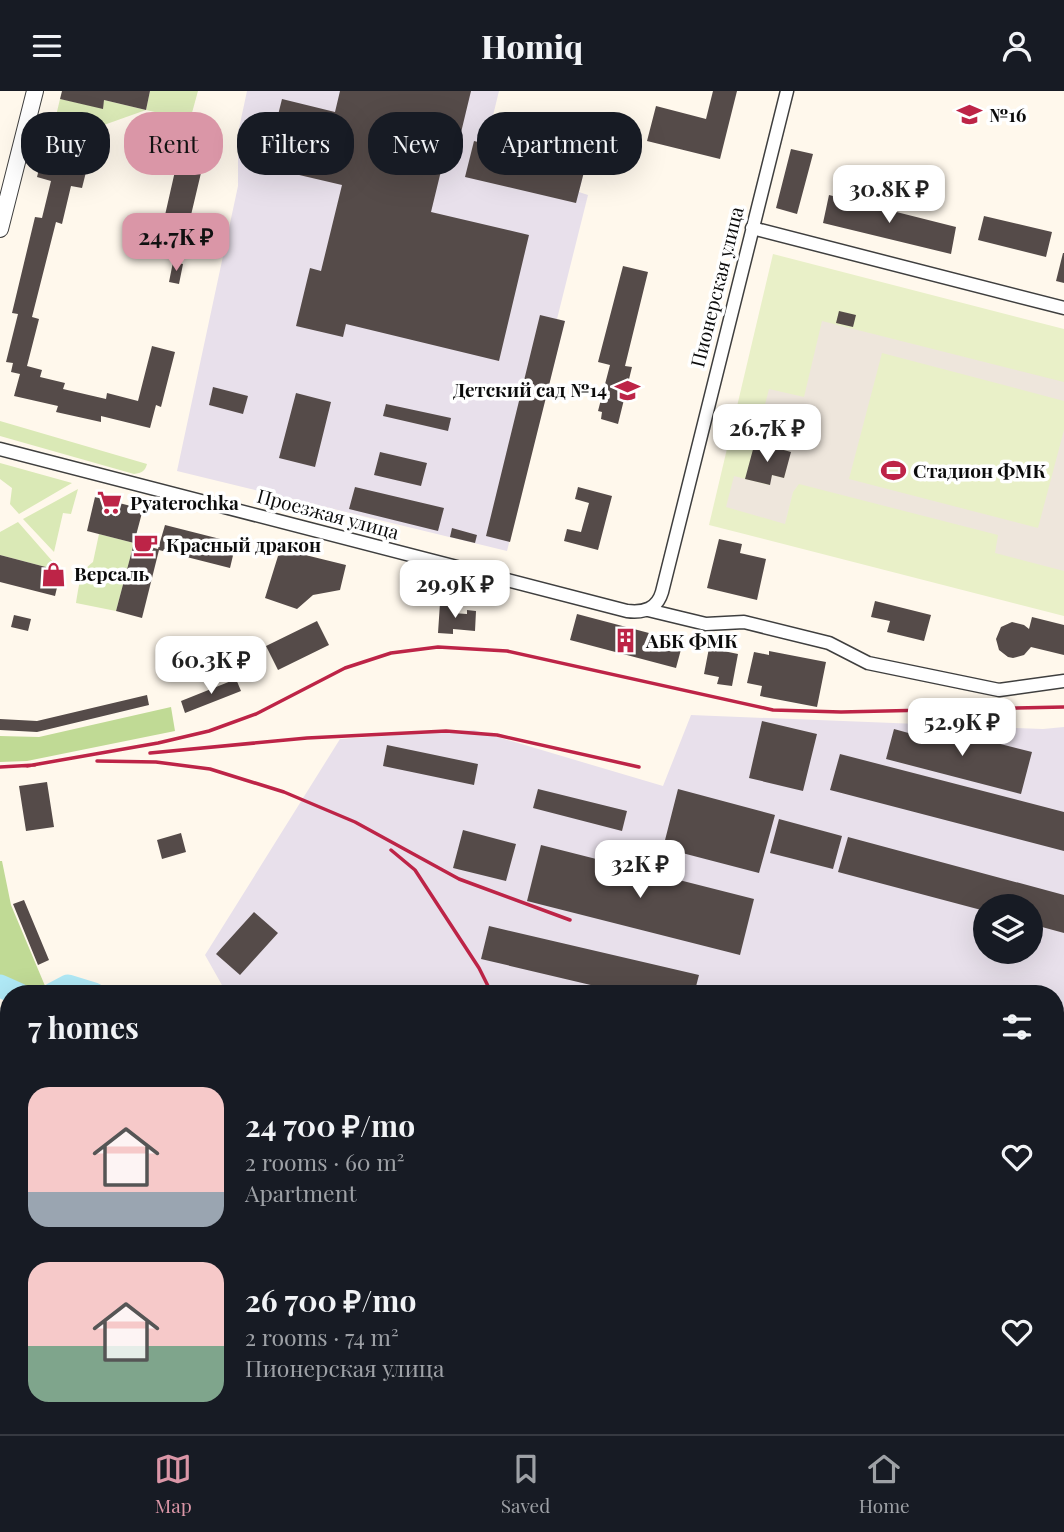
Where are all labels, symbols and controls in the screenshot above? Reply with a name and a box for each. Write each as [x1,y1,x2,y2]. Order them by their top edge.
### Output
text: Homiq [481,24,583,67]
icon: menu [28,27,66,65]
icon: person [998,27,1036,65]
school or university icon: №16 [955,101,983,129]
place label: №16 [989,101,1027,127]
chip: Buy [21,112,110,175]
chip: Rent [124,112,223,175]
chip: Filters [237,112,354,175]
chip: New [368,112,463,175]
chip: Apartment [477,112,642,175]
pin: 30.8K ₽ [824,165,954,225]
text: 30.8K ₽ [849,172,929,203]
street label: Пионерская улица [683,203,749,370]
pin: 24.7K ₽ [111,213,241,273]
text: 24.7K ₽ [138,220,214,251]
place label: Детский сад №14 [453,376,607,402]
school or university icon: Детский сад №14 [613,376,641,404]
pin: 26.7K ₽ [702,405,832,464]
text: 26.7K ₽ [729,411,805,442]
sports icon: Стадион ФМК [879,457,907,485]
place label: Стадион ФМК [913,457,1046,483]
street label: Проезжая улица [254,482,403,545]
supermarket icon: Pyaterochka [96,489,124,517]
place label: Pyaterochka [130,489,239,515]
cafe icon: Красный дракон [132,531,160,559]
place label: Красный дракон [166,531,321,557]
shop icon: Версаль [40,560,68,588]
place label: Версаль [74,560,150,586]
pin: 29.9K ₽ [390,561,520,620]
text: 29.9K ₽ [416,567,494,598]
building icon: АБК ФМК [612,627,640,655]
place label: АБК ФМК [645,627,738,653]
pin: 60.3K ₽ [146,637,276,696]
text: 60.3K ₽ [171,643,251,674]
pin: 52.9K ₽ [897,699,1027,758]
text: 52.9K ₽ [924,705,1000,736]
pin: 32K ₽ [591,841,689,900]
text: 32K ₽ [611,847,669,878]
map controls [973,894,1043,964]
button: layers [973,894,1043,964]
text: 7 homes [28,1007,139,1047]
icon: filters [998,1008,1036,1046]
text: 24 700 ₽/mo [245,1105,415,1145]
icon: home [84,1115,168,1199]
icon: heart [998,1138,1036,1176]
text: 2 rooms · 60 m² [245,1146,405,1177]
text: Apartment [245,1177,357,1208]
text: 26 700 ₽/mo [245,1280,416,1320]
icon: home [84,1290,168,1374]
icon: heart [998,1313,1036,1351]
text: 2 rooms · 74 m² [245,1321,399,1352]
text: Пионерская улица [245,1352,444,1383]
tab: Map [154,1450,192,1518]
tab: Saved [501,1450,550,1518]
tab: Home [859,1450,910,1518]

